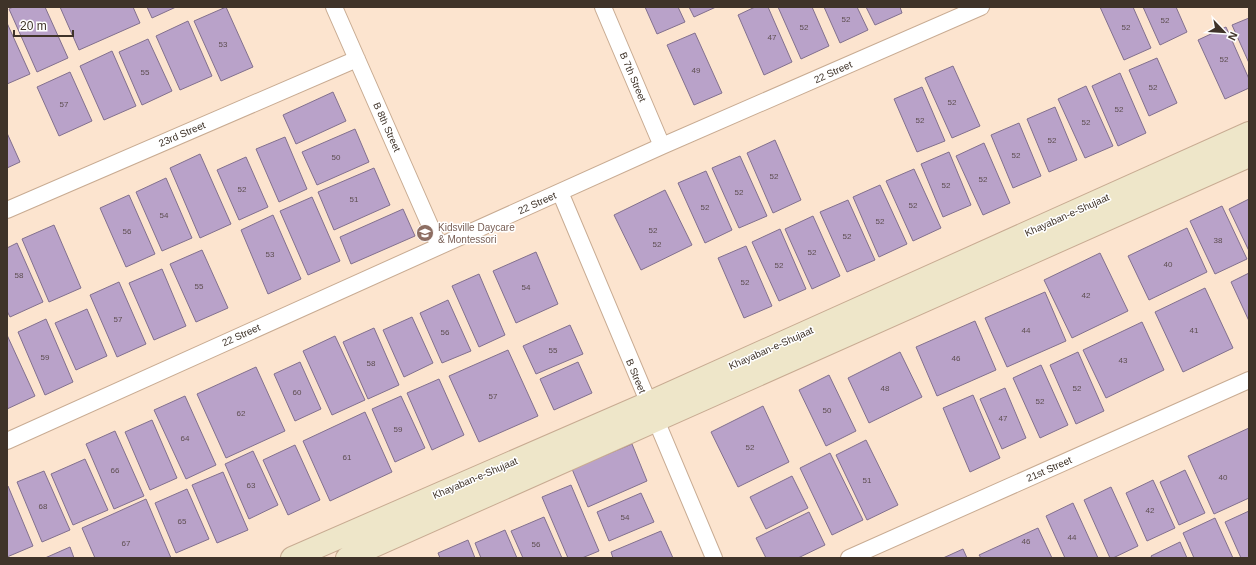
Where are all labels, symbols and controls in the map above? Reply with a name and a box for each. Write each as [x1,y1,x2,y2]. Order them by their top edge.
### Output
scale bar [14,12,73,38]
north arrow [1204,12,1244,52]
house number: 52 [842,15,851,24]
house number: 52 [1161,16,1170,25]
text: 20 m [20,19,47,33]
house number: 52 [800,23,809,32]
house number: 52 [1122,23,1131,32]
text: N [1226,30,1240,42]
house number: 47 [768,33,777,42]
house number: 53 [219,40,228,49]
street label: B 7th Street [618,51,648,104]
house number: 52 [1220,55,1229,64]
street label: 22 Street [812,59,854,85]
house number: 49 [692,66,701,75]
house number: 55 [141,68,150,77]
house number: 52 [1149,83,1158,92]
house number: 52 [948,98,957,107]
house number: 57 [60,100,69,109]
street label: B 8th Street [371,101,403,154]
house number: 52 [1115,105,1124,114]
house number: 52 [916,116,925,125]
house number: 52 [1082,118,1091,127]
street label: 23rd Street [157,119,207,149]
house number: 52 [1048,136,1057,145]
house number: 52 [1012,151,1021,160]
house number: 50 [332,153,341,162]
house number: 52 [770,172,779,181]
house number: 52 [979,175,988,184]
house number: 52 [942,181,951,190]
house number: 52 [238,185,247,194]
house number: 52 [735,188,744,197]
street label: 22 Street [516,190,558,216]
street label: Khayaban-e-Shujaat [1023,191,1111,239]
house number: 51 [350,195,359,204]
house number: 52 [909,201,918,210]
house number: 52 [701,203,710,212]
house number: 54 [160,211,169,220]
house number: 52 [876,217,885,226]
place label: Kidsville Daycare & Montessori [438,222,515,245]
school or university icon: Kidsville Daycare & Montessori [415,223,435,243]
house number: 52 [649,226,658,235]
house number: 56 [123,227,132,236]
house number: 52 [843,232,852,241]
house number: 38 [1214,236,1223,245]
house number: 52 [653,240,662,249]
house number: 52 [808,248,817,257]
house number: 53 [266,250,275,259]
house number: 40 [1164,260,1173,269]
house number: 52 [775,261,784,270]
house number: 58 [15,271,24,280]
house number: 52 [741,278,750,287]
house number: 55 [195,282,204,291]
house number: 54 [522,283,531,292]
house number: 42 [1082,291,1091,300]
house number: 57 [114,315,123,324]
street label: 22 Street [220,322,262,348]
street label: Khayaban-e-Shujaat [727,324,815,372]
house number: 44 [1022,326,1031,335]
house number: 41 [1190,326,1199,335]
house number: 56 [441,328,450,337]
house number: 55 [549,346,558,355]
house number: 59 [41,353,50,362]
house number: 46 [952,354,961,363]
house number: 43 [1119,356,1128,365]
street label: B Street [624,357,648,395]
house number: 58 [367,359,376,368]
house number: 48 [881,384,890,393]
house number: 52 [1073,384,1082,393]
house number: 60 [293,388,302,397]
house number: 57 [489,392,498,401]
house number: 52 [1036,397,1045,406]
house number: 50 [823,406,832,415]
house number: 62 [237,409,246,418]
house number: 47 [999,414,1008,423]
house number: 59 [394,425,403,434]
house number: 64 [181,434,190,443]
house number: 52 [746,443,755,452]
house number: 61 [343,453,352,462]
street label: 21st Street [1025,454,1074,484]
street label: Khayaban-e-Shujaat [431,455,519,501]
house number: 66 [111,466,120,475]
house number: 40 [1219,473,1228,482]
house number: 51 [863,476,872,485]
house number: 63 [247,481,256,490]
house number: 68 [39,502,48,511]
house number: 42 [1146,506,1155,515]
house number: 54 [621,513,630,522]
house number: 65 [178,517,187,526]
house number: 44 [1068,533,1077,542]
house number: 46 [1022,537,1031,546]
house number: 67 [122,539,131,548]
house number: 56 [532,540,541,549]

